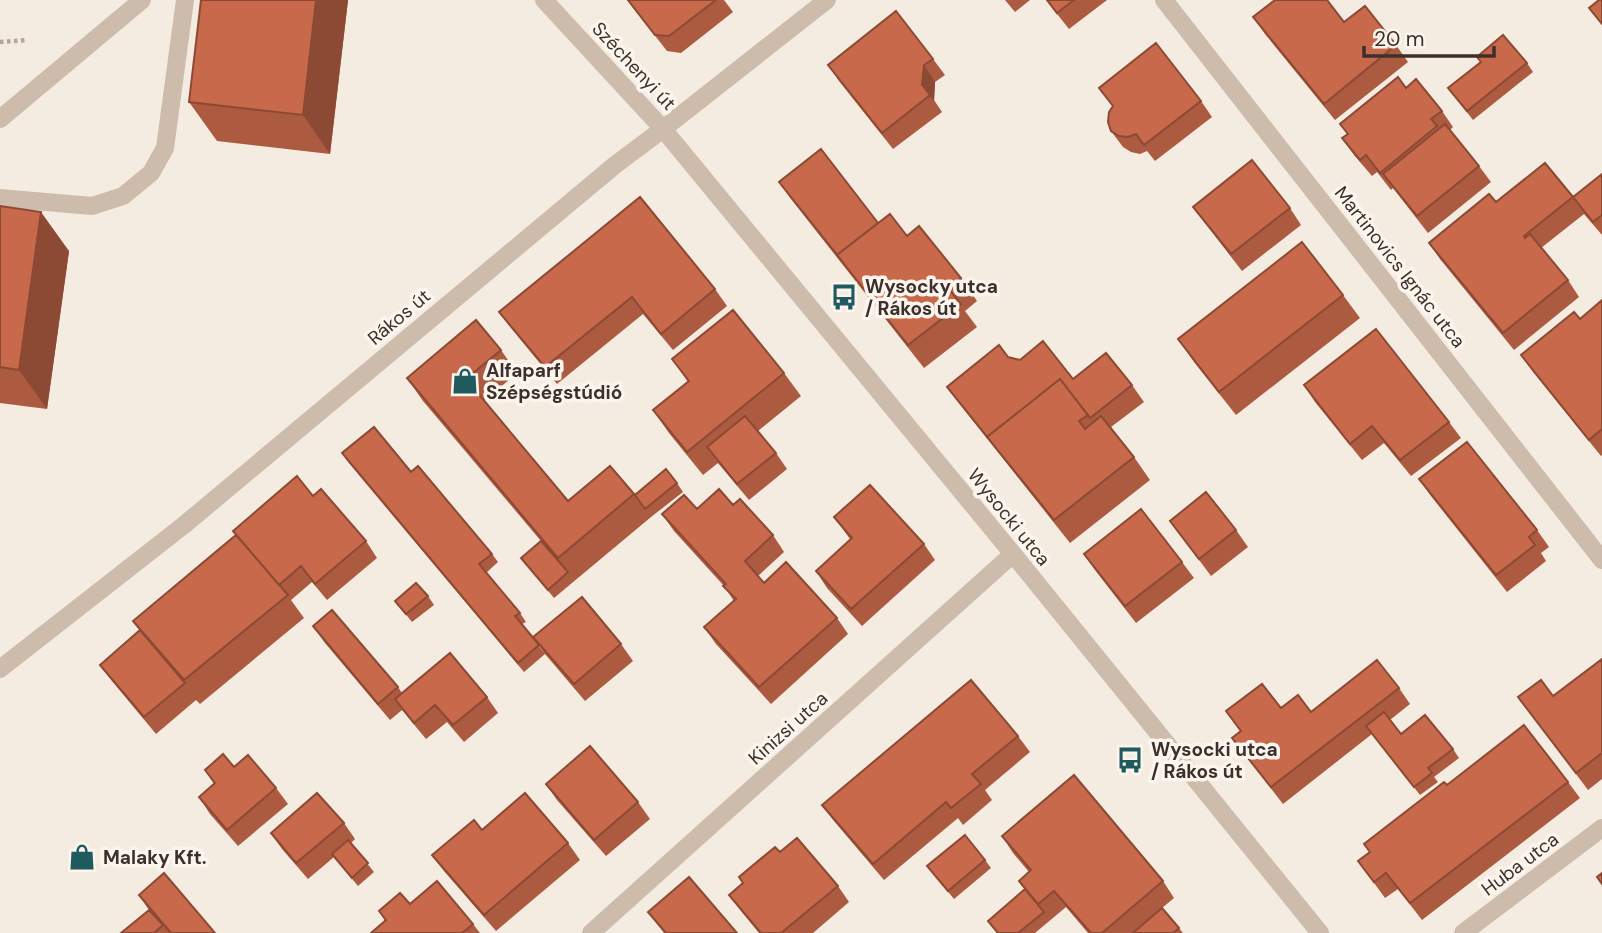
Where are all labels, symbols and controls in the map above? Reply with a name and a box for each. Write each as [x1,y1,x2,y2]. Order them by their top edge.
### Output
scale bar [1364,14,1494,58]
street label: Széchenyi út [587,16,681,116]
text: 20 m [1374,25,1425,53]
street label: Martinovics Ignác utca [1329,181,1471,353]
place label: Wysocky utca / Rákos út [865,274,998,321]
bus stop icon: Wysocky utca / Rákos út [829,282,859,312]
street label: Rákos út [362,283,436,351]
place label: Alfaparf Szépségstúdió [486,358,622,405]
shop icon: Alfaparf Szépségstúdió [450,366,480,396]
street label: Wysocki utca [962,463,1056,571]
street label: Kinizsi utca [743,686,833,770]
place label: Wysocki utca / Rákos út [1151,737,1278,784]
bus stop icon: Wysocki utca / Rákos út [1115,745,1145,775]
street label: Huba utca [1476,827,1564,901]
shop icon: Malaky Kft. [67,842,97,872]
place label: Malaky Kft. [103,845,207,870]

